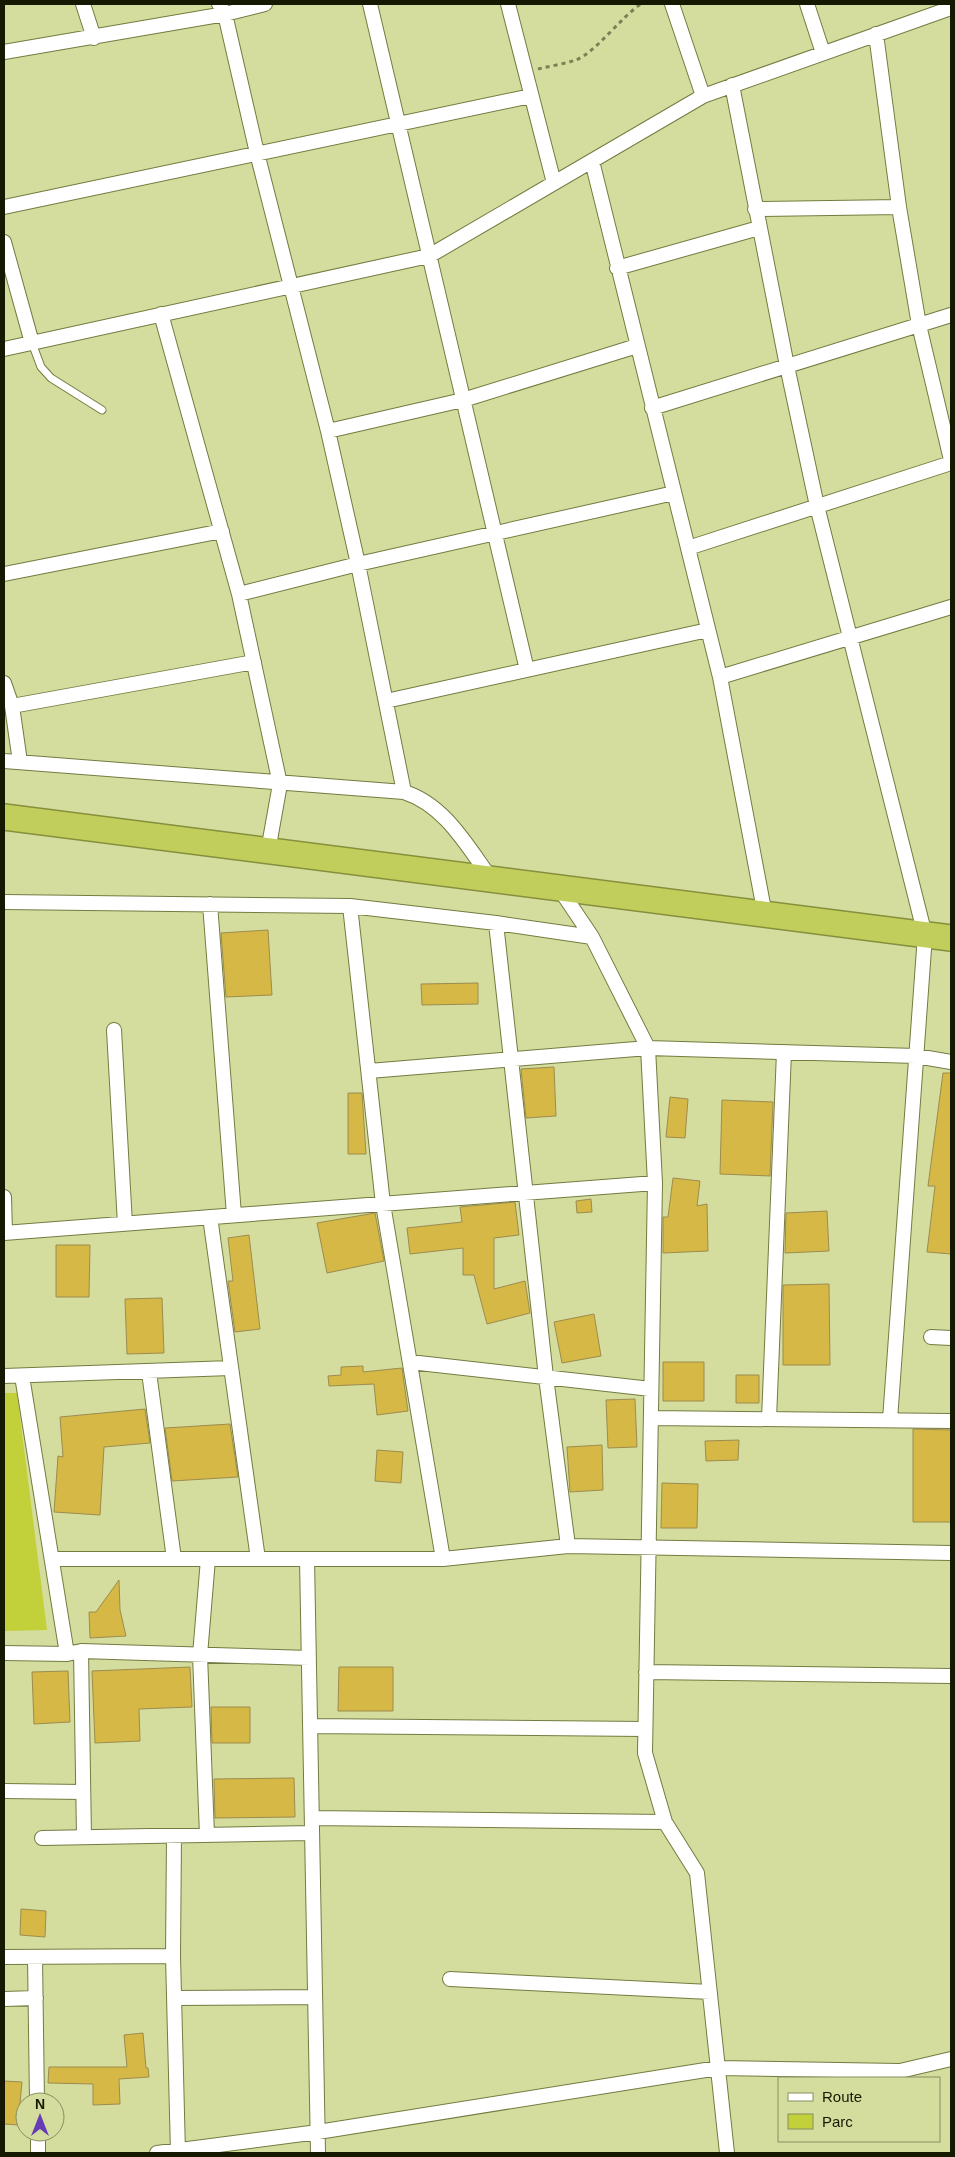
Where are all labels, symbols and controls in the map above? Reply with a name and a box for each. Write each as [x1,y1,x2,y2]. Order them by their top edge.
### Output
legend [778,2077,940,2142]
text: Route [822,2088,862,2105]
north arrow [15,2092,65,2142]
text: N [35,2096,45,2112]
text: Parc [822,2113,853,2130]

